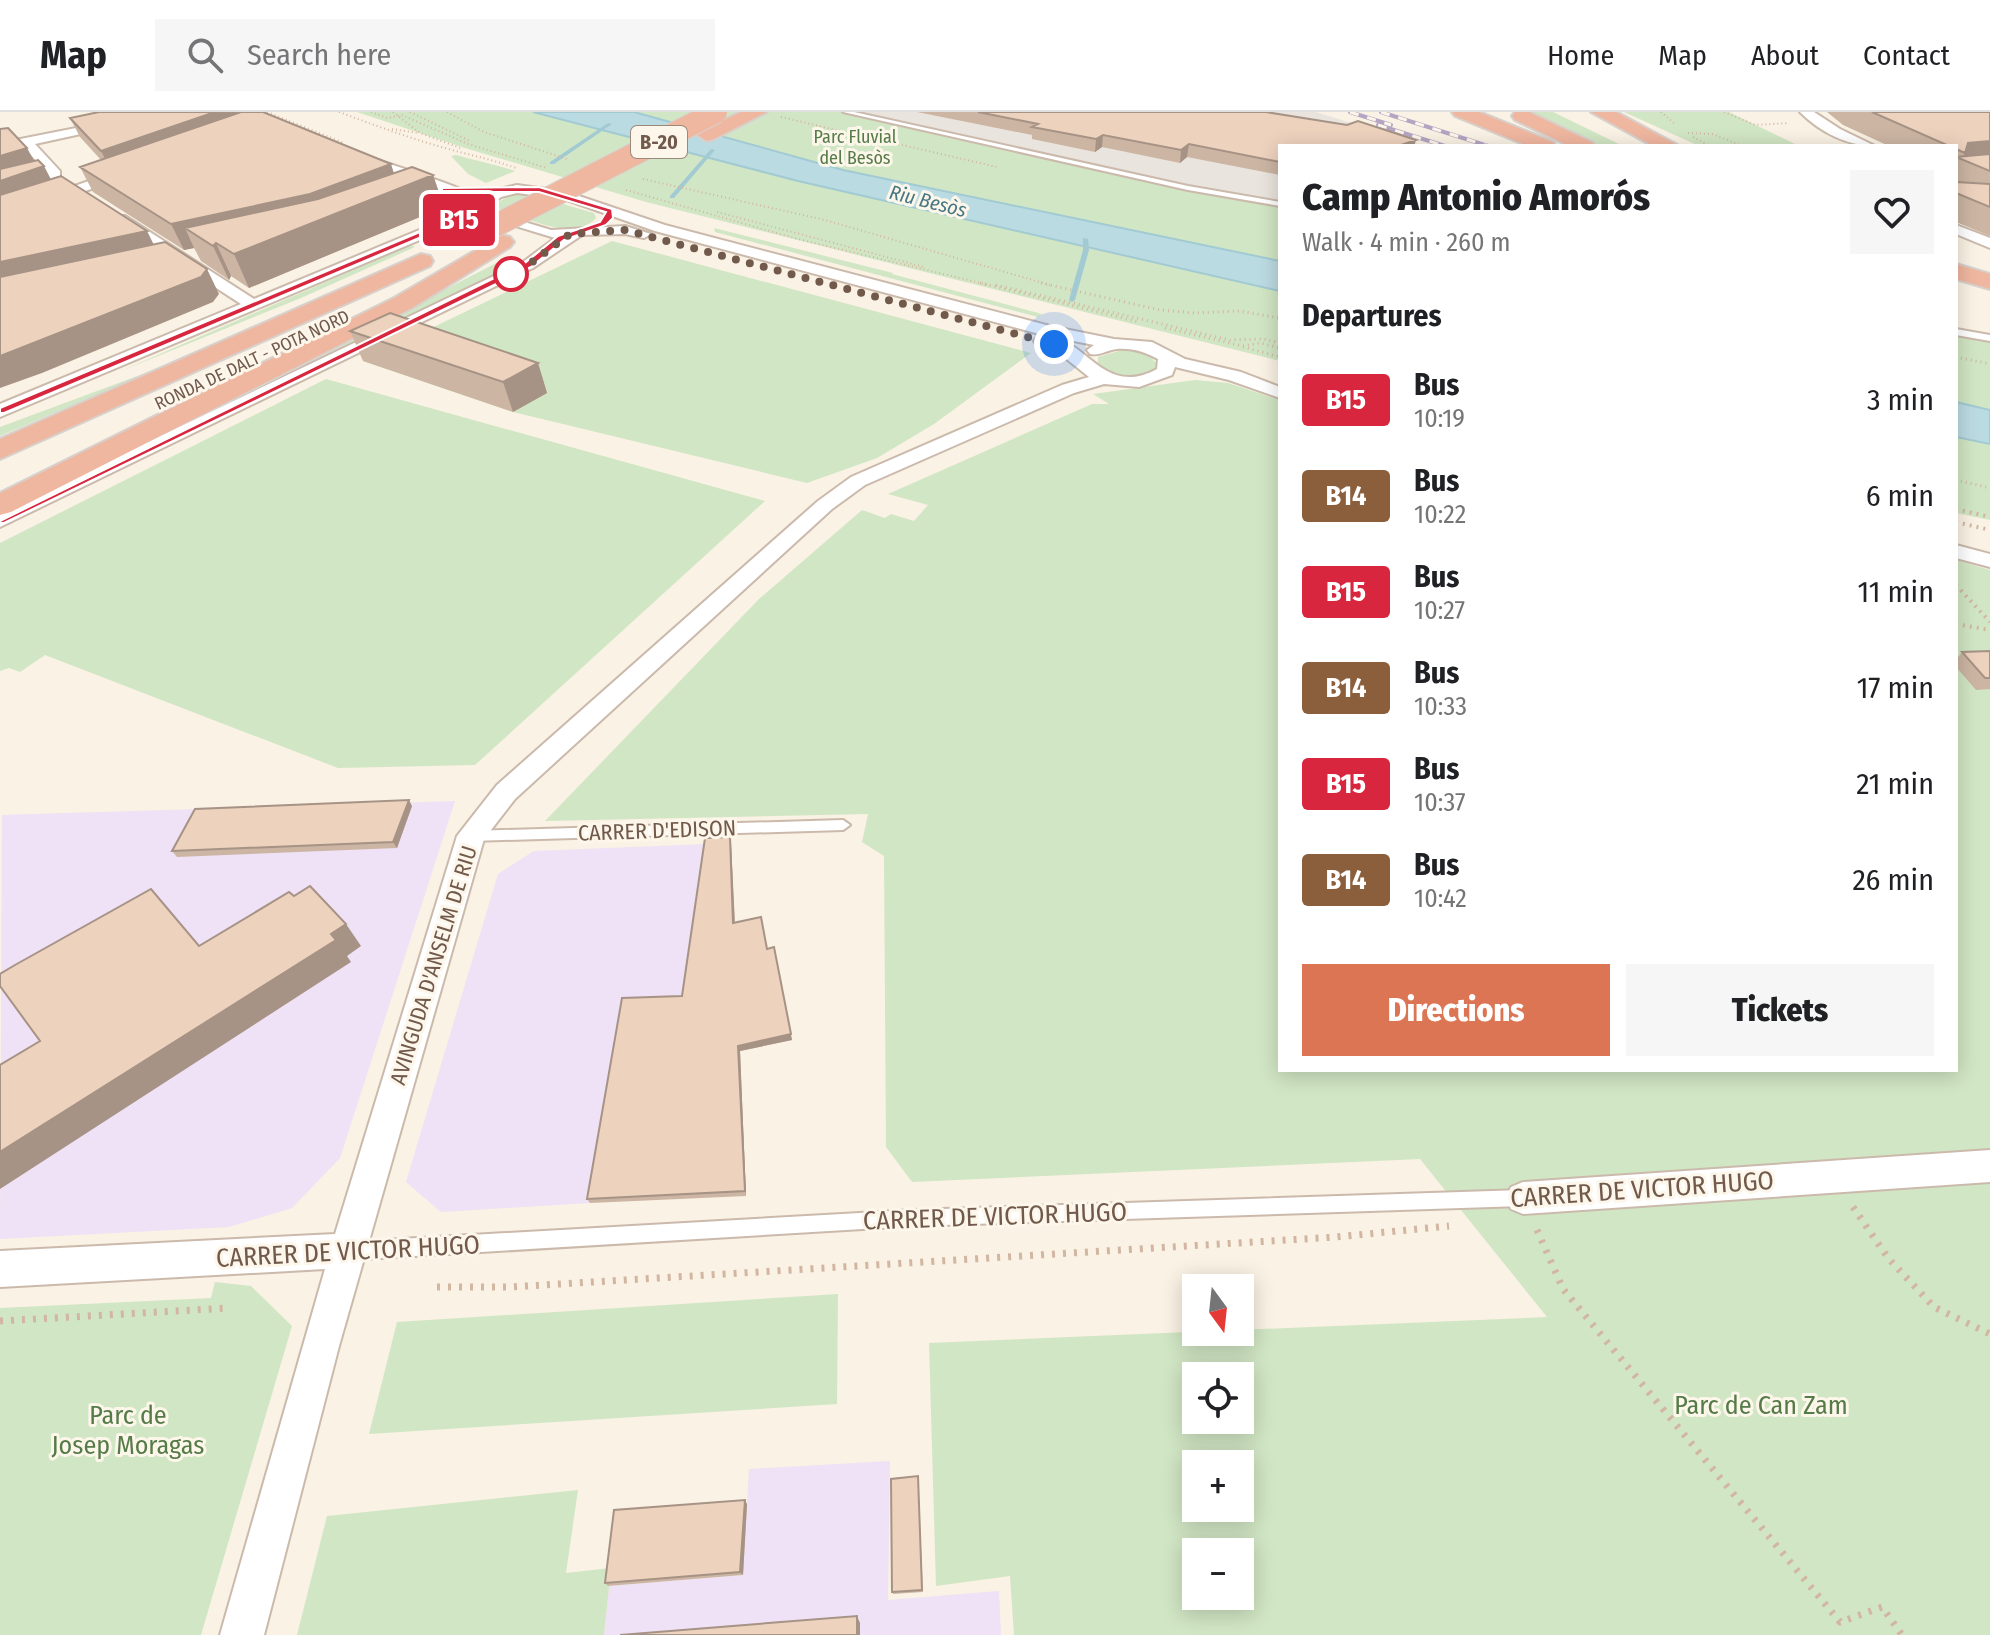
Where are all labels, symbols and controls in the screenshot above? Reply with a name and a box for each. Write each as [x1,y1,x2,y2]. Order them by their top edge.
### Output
search box [155,19,715,91]
text: Map [40,32,107,78]
icon: search [183,33,227,77]
text: Search here [247,37,391,73]
text: Home [1547,39,1614,72]
text: Map [1658,39,1707,72]
text: About [1751,39,1819,72]
text: Contact [1863,39,1950,72]
road number: B-20 [631,126,687,158]
park label: Parc Fluvial del Besòs [814,126,897,169]
button: heart [1850,170,1934,254]
text: Camp Antonio Amorós [1302,174,1650,220]
water label: Riu Besòs [887,180,970,222]
line badge: B15 [413,194,505,246]
text: B15 [439,203,479,236]
text: Walk · 4 min · 260 m [1302,227,1511,258]
unlabelled marker [494,257,528,291]
text: Departures [1302,298,1442,334]
street label: RONDA DE DALT - POTA NORD [151,305,353,415]
your location [1034,324,1074,364]
text: Bus [1414,367,1459,403]
text: 3 min [1867,382,1934,418]
text: B15 [1326,383,1366,416]
text: 10:19 [1414,403,1465,434]
text: Bus [1414,463,1459,499]
text: 6 min [1866,478,1934,514]
text: B14 [1326,479,1366,512]
text: 10:22 [1414,499,1466,530]
text: Bus [1414,559,1459,595]
text: 11 min [1858,574,1934,610]
text: B15 [1326,575,1366,608]
text: 10:27 [1414,595,1465,626]
text: Bus [1414,655,1459,691]
text: 17 min [1857,670,1934,706]
text: B14 [1326,671,1366,704]
text: 10:33 [1414,691,1467,722]
text: Bus [1414,751,1459,787]
text: 21 min [1856,766,1934,802]
text: B15 [1326,767,1366,800]
text: 10:37 [1414,787,1466,818]
street label: CARRER D'EDISON [577,814,737,847]
street label: AVINGUDA D'ANSELM DE RIU [384,842,483,1088]
text: Bus [1414,847,1459,883]
text: 26 min [1852,862,1934,898]
text: B14 [1326,863,1366,896]
text: 10:42 [1414,883,1467,914]
button: Directions [1302,964,1610,1056]
button: Tickets [1626,964,1934,1056]
street label: CARRER DE VICTOR HUGO [1509,1165,1775,1214]
street label: CARRER DE VICTOR HUGO [863,1196,1128,1237]
street label: CARRER DE VICTOR HUGO [215,1229,481,1274]
north arrow [1182,1274,1254,1346]
map controls [1182,1274,1254,1610]
button: locate [1182,1362,1254,1434]
park label: Parc de Can Zam [1674,1390,1848,1421]
park label: Parc de Josep Moragas [52,1400,204,1461]
button: + [1182,1450,1254,1522]
button: − [1182,1538,1254,1610]

